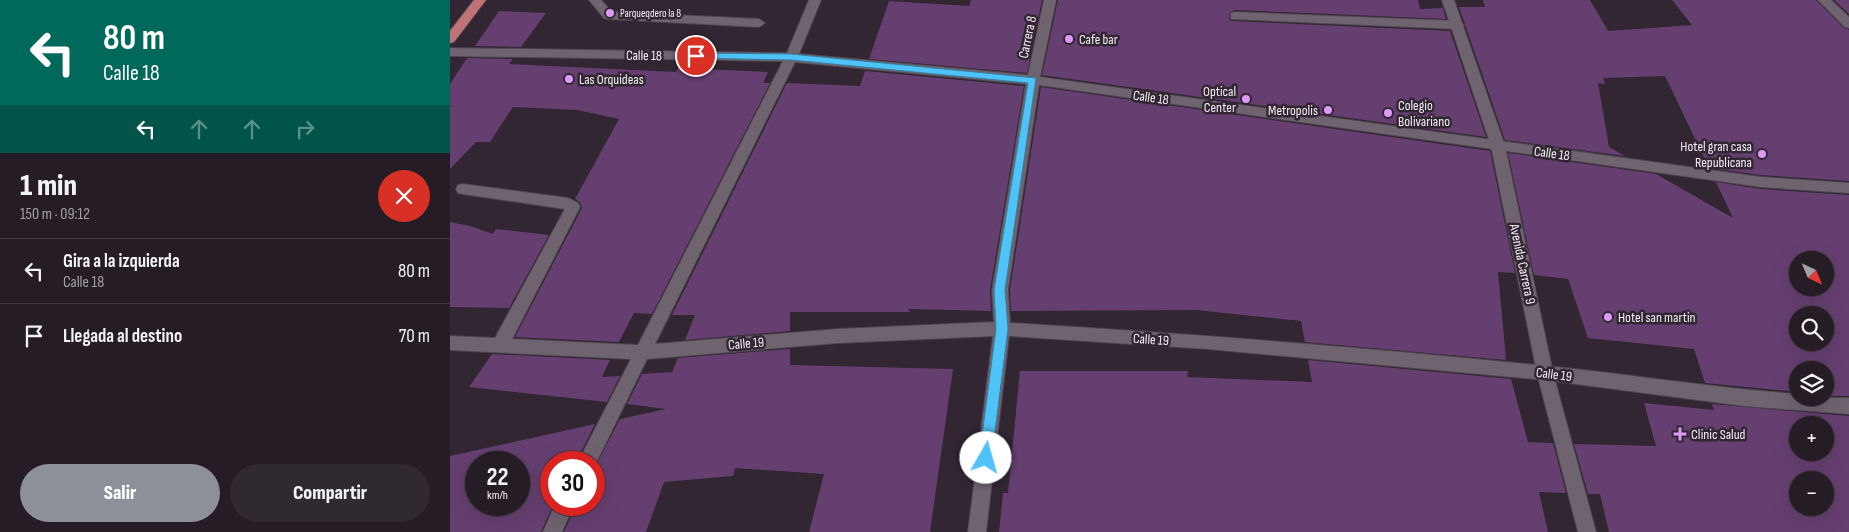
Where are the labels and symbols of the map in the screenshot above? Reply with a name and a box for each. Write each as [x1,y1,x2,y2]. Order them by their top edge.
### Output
marker: Parqueqdero la 8 [604,7,616,19]
place label: Parqueqdero la 8 [620,7,681,20]
street label: Carrera 8 [1015,14,1040,60]
place label: Cafe bar [1079,31,1118,48]
marker: Cafe bar [1063,33,1075,45]
pin [675,35,717,77]
street label: Calle 18 [626,47,662,64]
place label: Las Orquideas [579,71,644,88]
marker: Las Orquideas [563,73,575,85]
place label: Optical Center [1203,83,1236,116]
street label: Calle 18 [1132,87,1170,108]
marker: Optical Center [1240,93,1252,105]
place label: Colegio Bolivariano [1398,97,1450,130]
place label: Metropolis [1268,102,1318,119]
marker: Metropolis [1322,104,1334,116]
marker: Colegio Bolivariano [1382,107,1394,119]
place label: Hotel gran casa Republicana [1680,138,1752,171]
street label: Calle 18 [1533,143,1571,164]
marker: Hotel gran casa Republicana [1756,148,1768,160]
street label: Avenida Carrera 9 [1505,221,1539,306]
north arrow [1789,251,1834,296]
place label: Hotel san martin [1618,309,1696,326]
marker: Hotel san martin [1602,311,1614,323]
street label: Calle 19 [1132,330,1170,349]
street label: Calle 19 [727,333,765,354]
street label: Calle 19 [1535,364,1573,385]
place label: Clinic Salud [1691,426,1746,443]
marker: Clinic Salud [1673,427,1687,441]
position arrow [959,431,1011,483]
speed limit sign: 30 [540,451,605,516]

